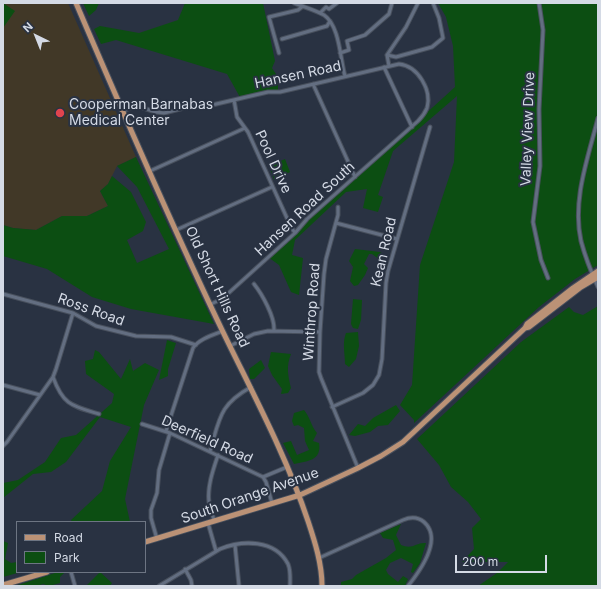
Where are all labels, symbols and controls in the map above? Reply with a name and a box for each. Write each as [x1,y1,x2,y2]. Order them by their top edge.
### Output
north arrow [16,16,56,56]
text: N [20,19,36,35]
street label: Hansen Road [253,58,343,92]
street label: Valley View Drive [518,72,538,186]
place label: Cooperman Barnabas Medical Center [69,97,213,130]
marker: Cooperman Barnabas Medical Center [54,107,66,119]
street label: Pool Drive [251,128,295,196]
street label: Hansen Road South [252,158,358,260]
street label: Kean Road [368,216,400,288]
street label: Old Short Hills Road [182,224,252,350]
street label: Winthrop Road [300,263,324,361]
street label: Ross Road [55,290,127,330]
street label: Deerfield Road [159,412,255,468]
street label: South Orange Avenue [179,465,321,527]
legend [16,521,146,573]
text: Road [54,530,83,545]
scale bar [457,547,549,573]
text: Park [54,550,80,565]
text: 200 m [462,554,498,569]

